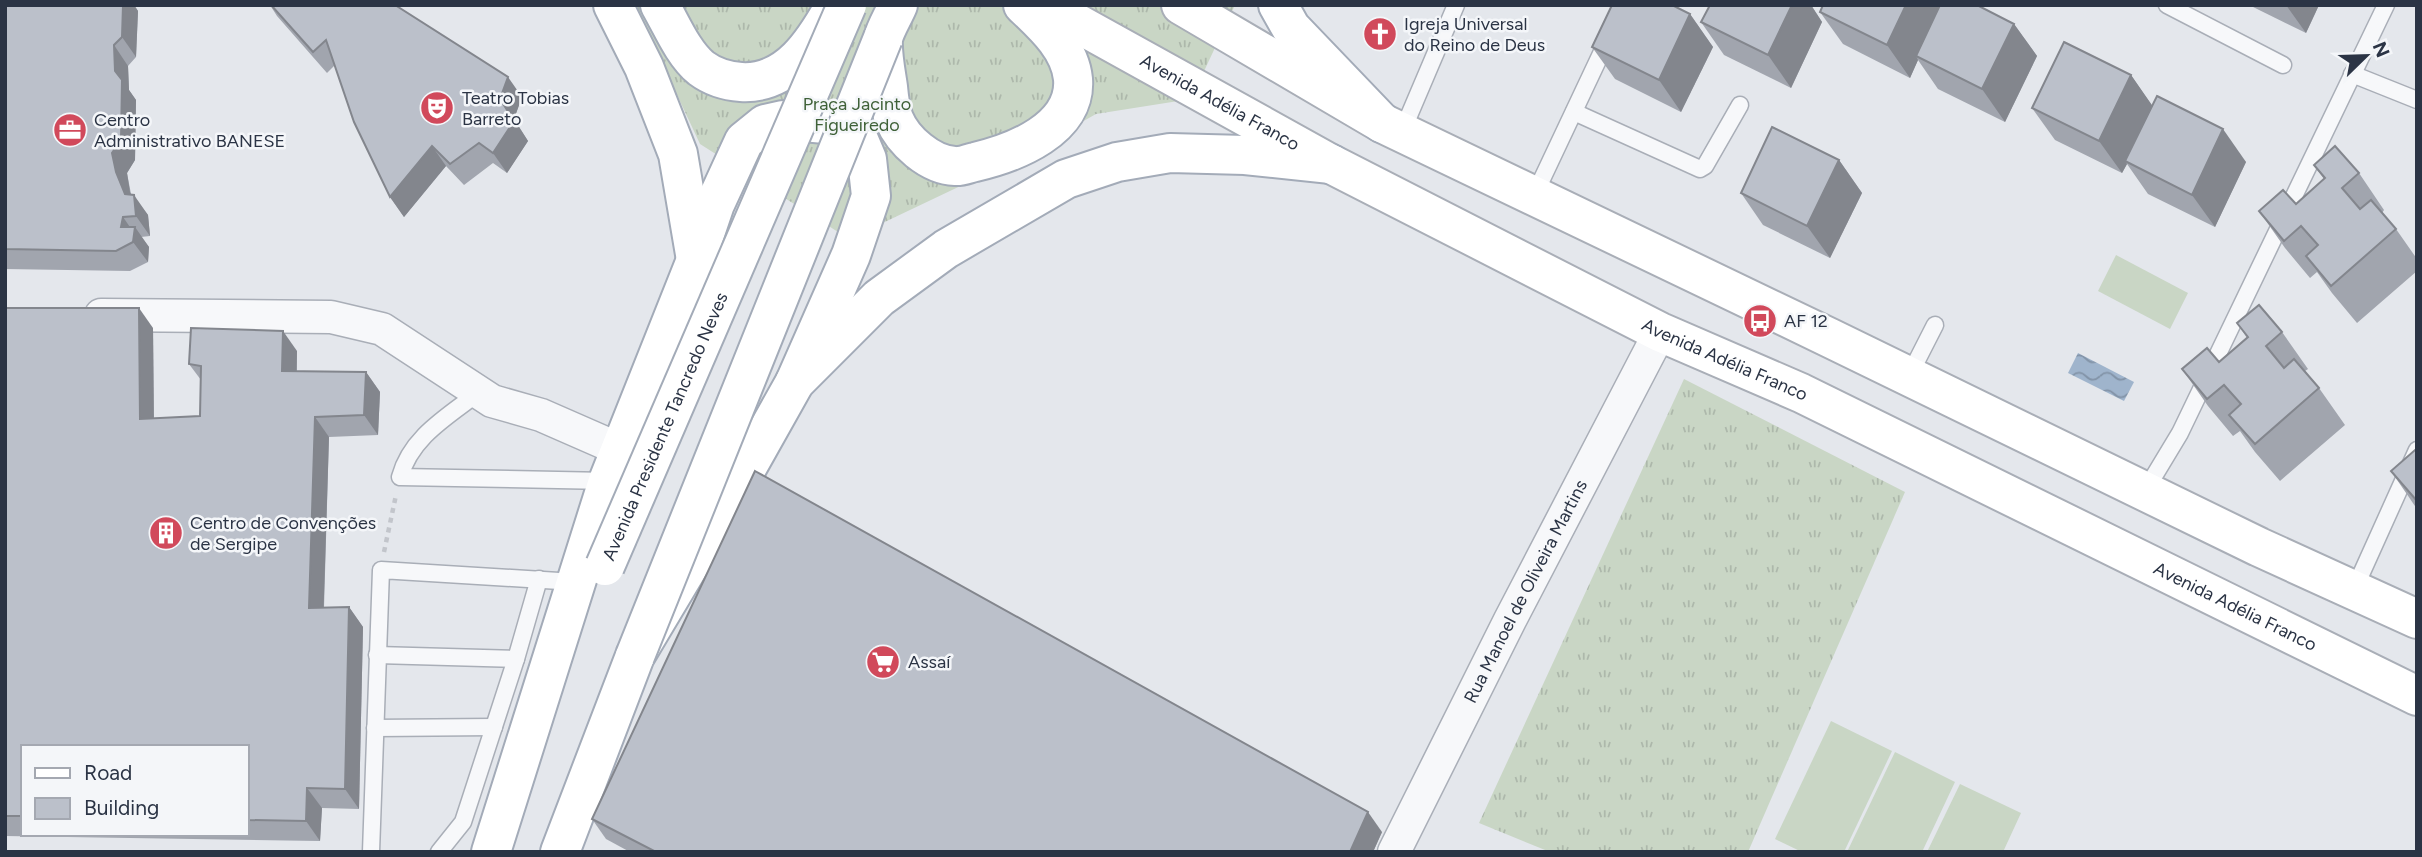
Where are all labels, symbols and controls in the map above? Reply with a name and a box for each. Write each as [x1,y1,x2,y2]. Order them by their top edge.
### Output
place label: Igreja Universal do Reino de Deus [1404,13,1545,56]
church icon: Igreja Universal do Reino de Deus [1361,15,1399,53]
north arrow [2331,21,2401,91]
text: N [2368,38,2395,61]
street label: Avenida Adélia Franco [1136,49,1303,155]
place label: Teatro Tobias Barreto [462,87,569,130]
theatre icon: Teatro Tobias Barreto [418,89,456,127]
park label: Praça Jacinto Figueiredo [803,93,911,136]
place label: Centro Administrativo BANESE [94,109,285,152]
office icon: Centro Administrativo BANESE [51,111,89,149]
street label: Avenida Presidente Tancredo Neves [598,289,733,564]
bus stop icon: AF 12 [1741,302,1779,340]
place label: AF 12 [1784,310,1828,332]
street label: Avenida Adélia Franco [1638,314,1811,406]
street label: Rua Manoel de Oliveira Martins [1459,476,1592,707]
place label: Centro de Convenções de Sergipe [190,512,376,555]
building icon: Centro de Convenções de Sergipe [147,514,185,552]
street label: Avenida Adélia Franco [2150,557,2320,656]
supermarket icon: Assaí [864,643,902,681]
place label: Assaí [908,651,951,673]
legend [21,745,248,836]
text: Road [84,760,132,785]
text: Building [84,795,159,820]

